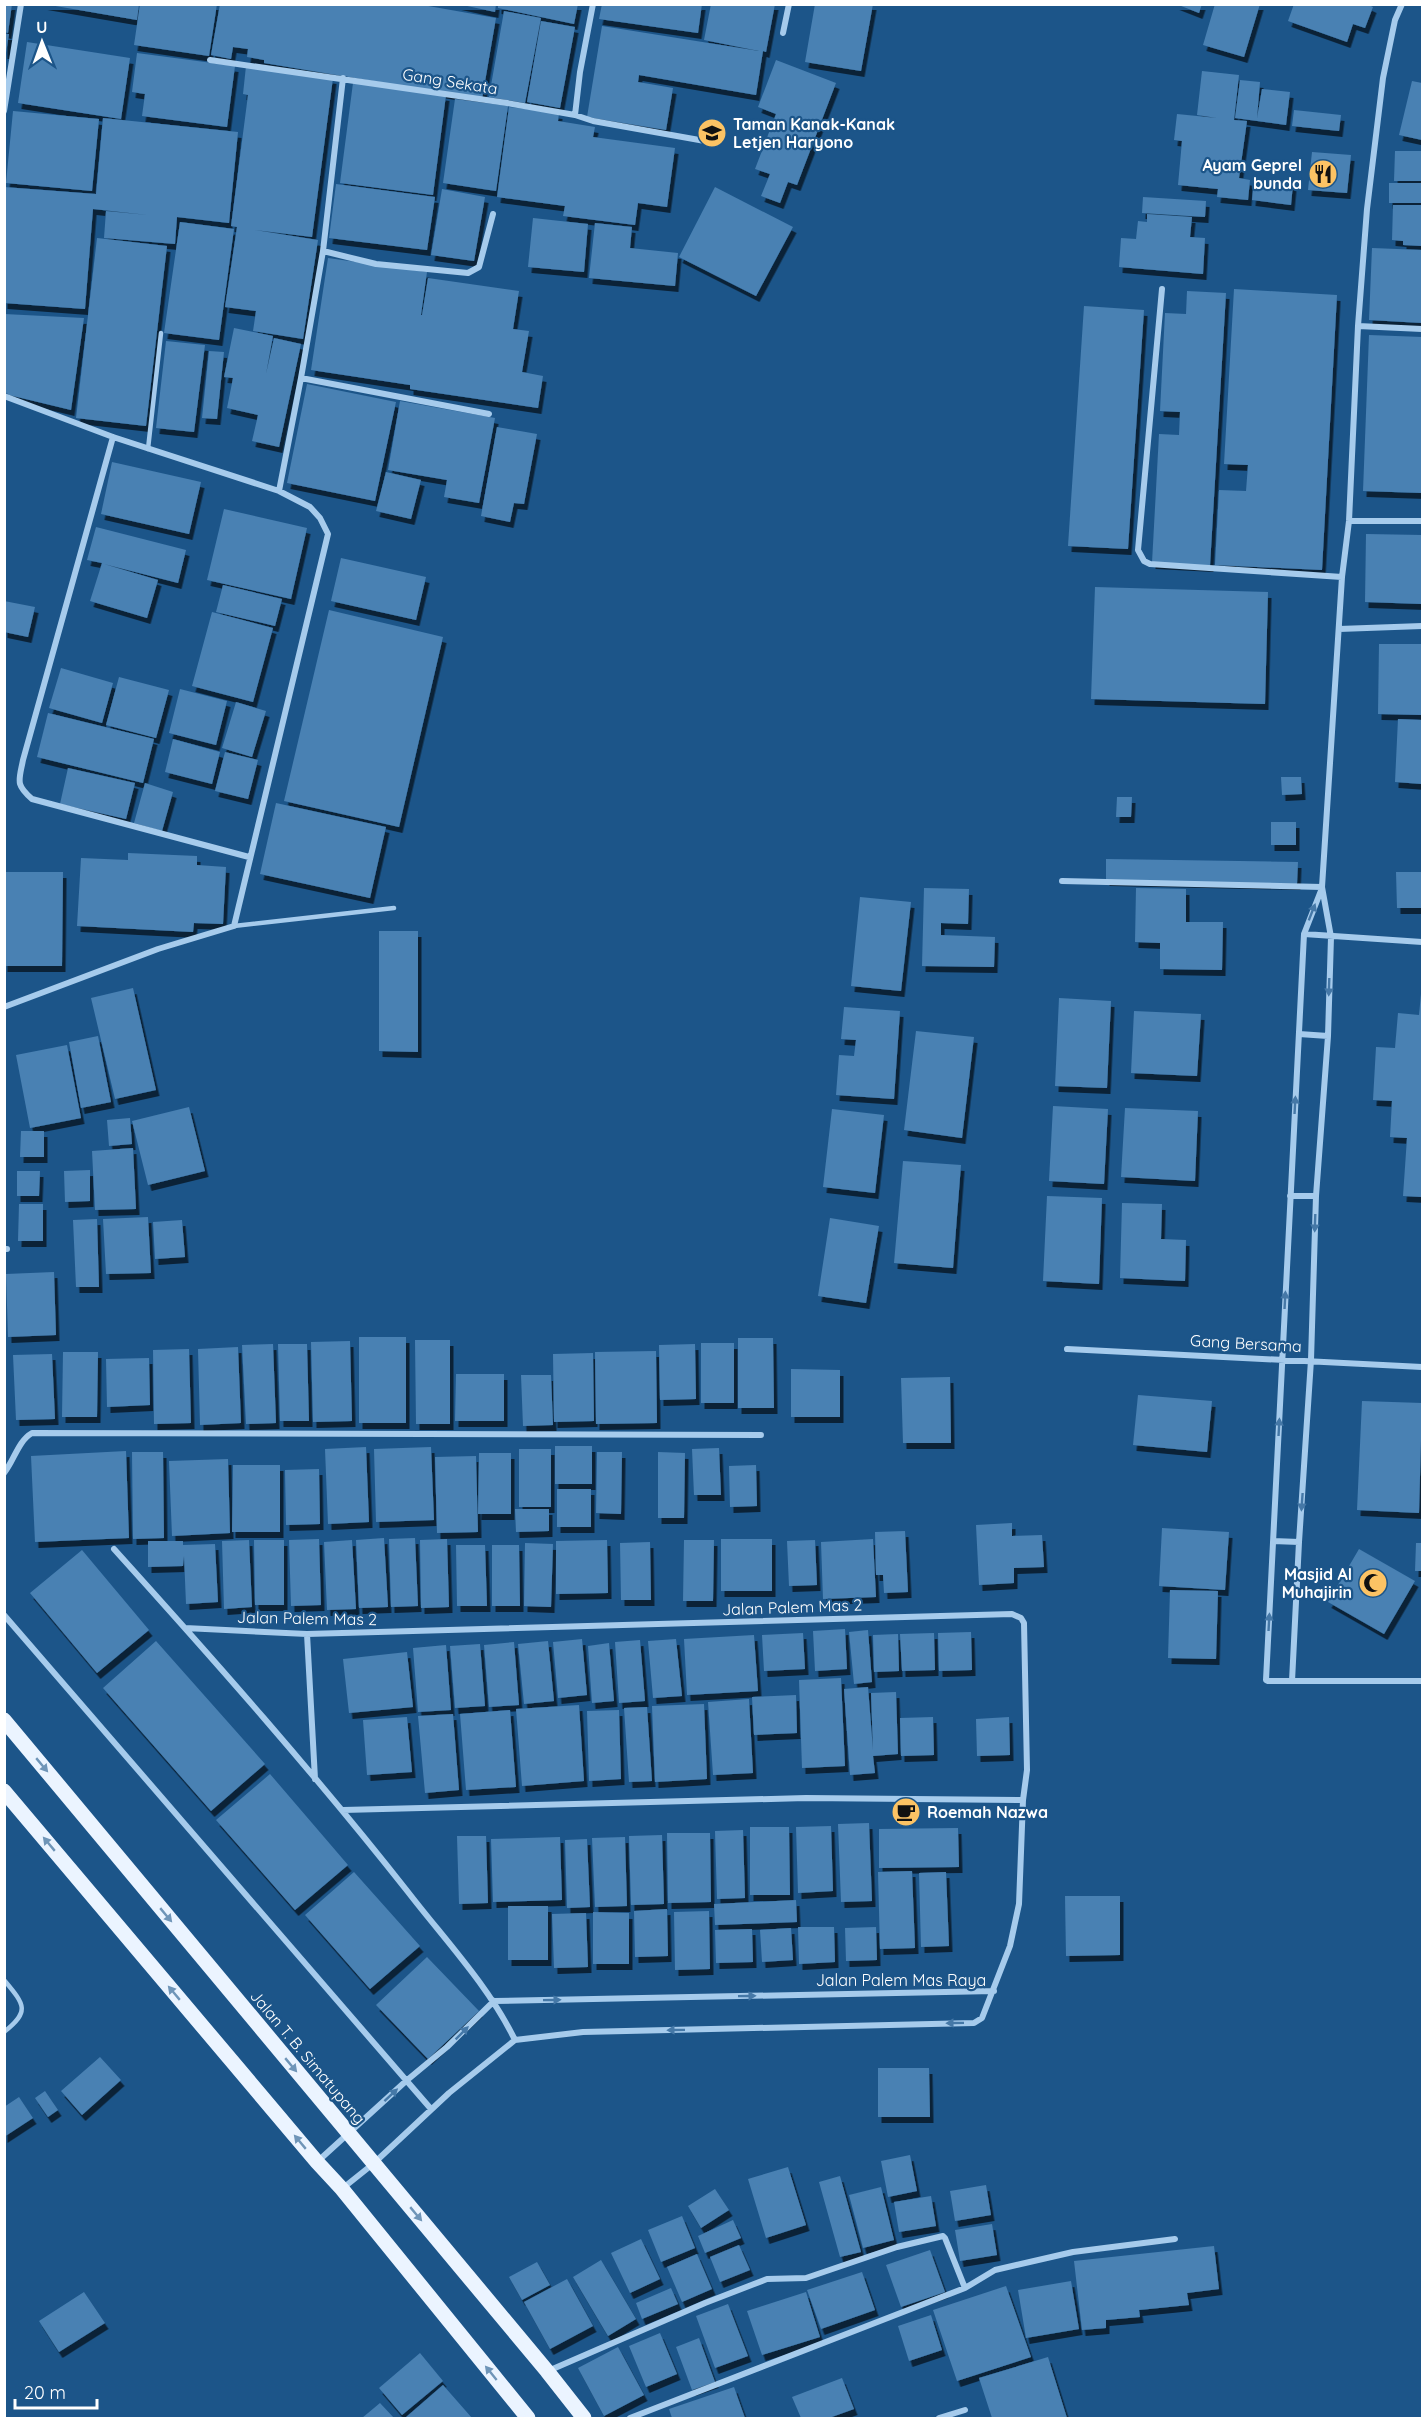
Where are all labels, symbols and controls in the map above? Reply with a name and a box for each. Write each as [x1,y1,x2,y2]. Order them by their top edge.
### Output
north arrow [12,12,72,72]
text: U [36,17,48,37]
street label: Gang Sekata [401,64,499,98]
place label: Taman Kanak-Kanak Letjen Haryono [733,114,895,152]
school or university icon: Taman Kanak-Kanak Letjen Haryono [696,117,728,149]
place label: Ayam Geprel bunda [1203,155,1302,193]
restaurant icon: Ayam Geprel bunda [1307,158,1339,190]
one-way arrow [1308,903,1318,921]
one-way arrow [1325,977,1334,996]
one-way arrow [1291,1096,1300,1115]
one-way arrow [1311,1214,1320,1233]
one-way arrow [1280,1291,1289,1310]
street label: Gang Bersama [1190,1330,1302,1356]
one-way arrow [1274,1418,1283,1437]
one-way arrow [1297,1493,1306,1512]
place label: Masjid Al Muhajirin [1282,1564,1352,1602]
mosque icon: Masjid Al Muhajirin [1357,1567,1389,1599]
street label: Jalan Palem Mas 2 [722,1595,863,1619]
street label: Jalan Palem Mas 2 [237,1607,377,1629]
one-way arrow [1265,1613,1274,1632]
one-way arrow [35,1757,48,1772]
cafe icon: Roemah Nazwa [890,1796,922,1828]
place label: Roemah Nazwa [927,1802,1048,1822]
one-way arrow [43,1837,56,1852]
one-way arrow [160,1907,172,1922]
street label: Jalan Palem Mas Raya [816,1970,986,1990]
one-way arrow [168,1985,181,2001]
street label: Jalan T. B. Simatupang [246,1986,370,2128]
one-way arrow [738,1991,757,2001]
one-way arrow [543,1995,562,2005]
one-way arrow [945,2019,964,2028]
one-way arrow [666,2025,685,2035]
one-way arrow [454,2027,468,2041]
one-way arrow [284,2057,297,2072]
one-way arrow [384,2088,398,2102]
one-way arrow [294,2135,307,2150]
one-way arrow [409,2206,422,2221]
one-way arrow [485,2365,498,2381]
scale bar [15,2372,98,2410]
text: 20 m [24,2381,66,2404]

